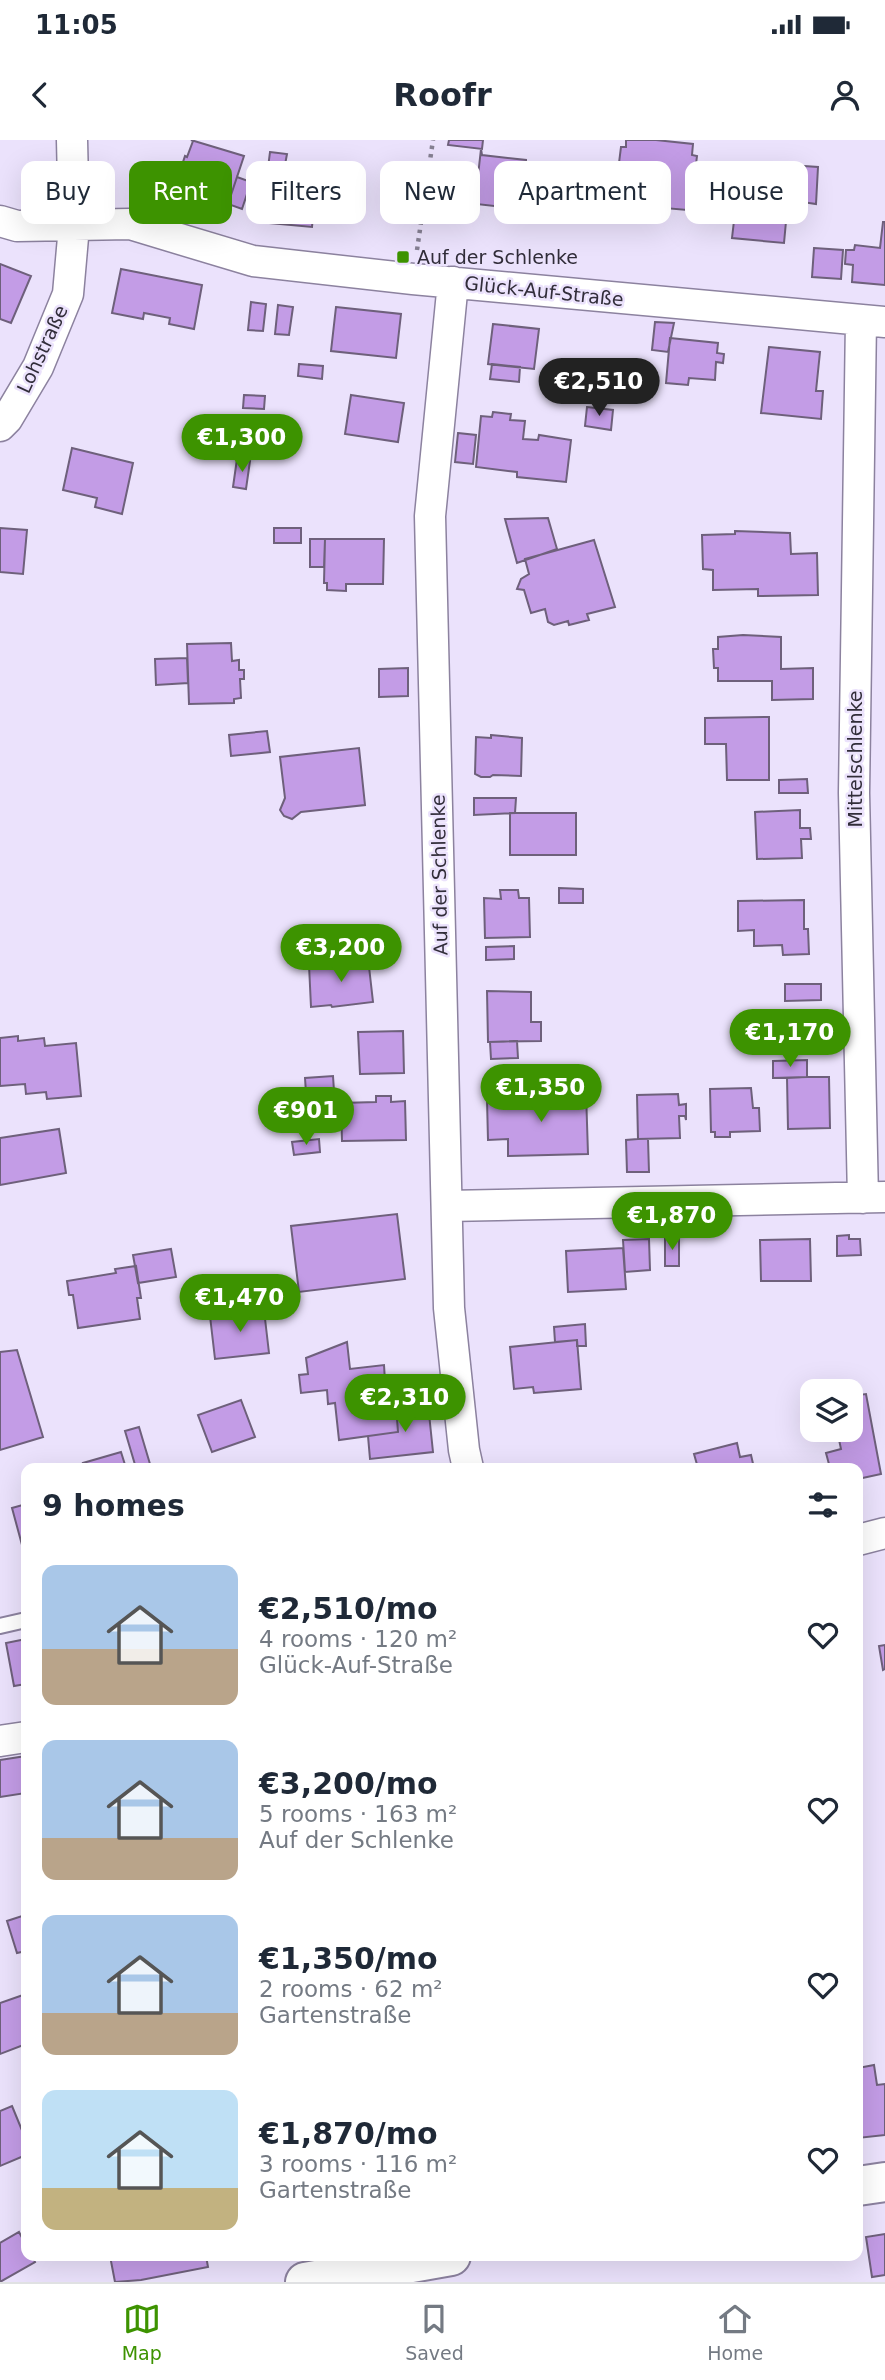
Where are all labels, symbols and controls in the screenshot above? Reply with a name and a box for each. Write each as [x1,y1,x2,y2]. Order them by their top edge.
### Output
text: 11:05 [35,10,118,40]
icon: back [21,76,59,114]
text: Roofr [393,76,492,114]
icon: person [826,76,864,114]
chip: Buy [21,161,115,224]
chip: Rent [129,161,232,224]
chip: Filters [246,161,366,224]
chip: New [380,161,480,224]
chip: Apartment [494,161,671,224]
chip: House [685,161,808,224]
place label: Auf der Schlenke [417,246,578,268]
marker: Auf der Schlenke [395,249,411,265]
street label: Glück-Auf-Straße [463,272,625,310]
street label: Lohstraße [12,302,72,396]
pin: €2,510 [542,358,656,418]
text: €2,510 [555,368,643,394]
pin: €1,300 [185,414,299,474]
text: €1,300 [198,424,286,450]
street label: Mittelschlenke [844,691,866,827]
street label: Auf der Schlenke [427,794,451,956]
pin: €3,200 [284,924,398,984]
text: €3,200 [297,934,385,960]
pin: €1,170 [733,1010,847,1069]
text: €1,170 [746,1019,834,1045]
pin: €1,350 [484,1065,598,1124]
text: €1,350 [497,1074,585,1100]
pin: €901 [265,1088,347,1147]
text: €901 [274,1097,338,1123]
pin: €1,870 [615,1192,729,1252]
text: €1,870 [628,1202,716,1228]
pin: €1,470 [183,1274,297,1334]
text: €1,470 [196,1284,284,1310]
pin: €2,310 [348,1374,462,1434]
map controls [800,1379,863,1442]
button: layers [800,1379,863,1442]
text: €2,310 [361,1384,449,1410]
icon: filters [804,1486,842,1524]
text: 9 homes [42,1488,185,1523]
text: €2,510/mo [259,1591,438,1626]
icon: home [98,1593,182,1677]
icon: heart [804,1616,842,1654]
text: 4 rooms · 120 m² [259,1626,457,1652]
text: Glück-Auf-Straße [259,1652,453,1678]
text: €3,200/mo [259,1766,438,1801]
icon: home [98,1768,182,1852]
icon: heart [804,1791,842,1829]
text: 5 rooms · 163 m² [259,1801,457,1827]
text: Auf der Schlenke [259,1827,454,1853]
text: €1,350/mo [259,1941,438,1976]
icon: home [98,1943,182,2027]
icon: heart [804,1966,842,2004]
text: 2 rooms · 62 m² [259,1976,443,2002]
text: Gartenstraße [259,2002,411,2028]
text: €1,870/mo [259,2116,438,2151]
icon: home [98,2118,182,2202]
icon: heart [804,2141,842,2179]
text: 3 rooms · 116 m² [259,2151,457,2177]
text: Gartenstraße [259,2177,411,2203]
tab: Map [122,2300,162,2364]
tab: Saved [405,2300,464,2364]
tab: Home [707,2300,763,2364]

